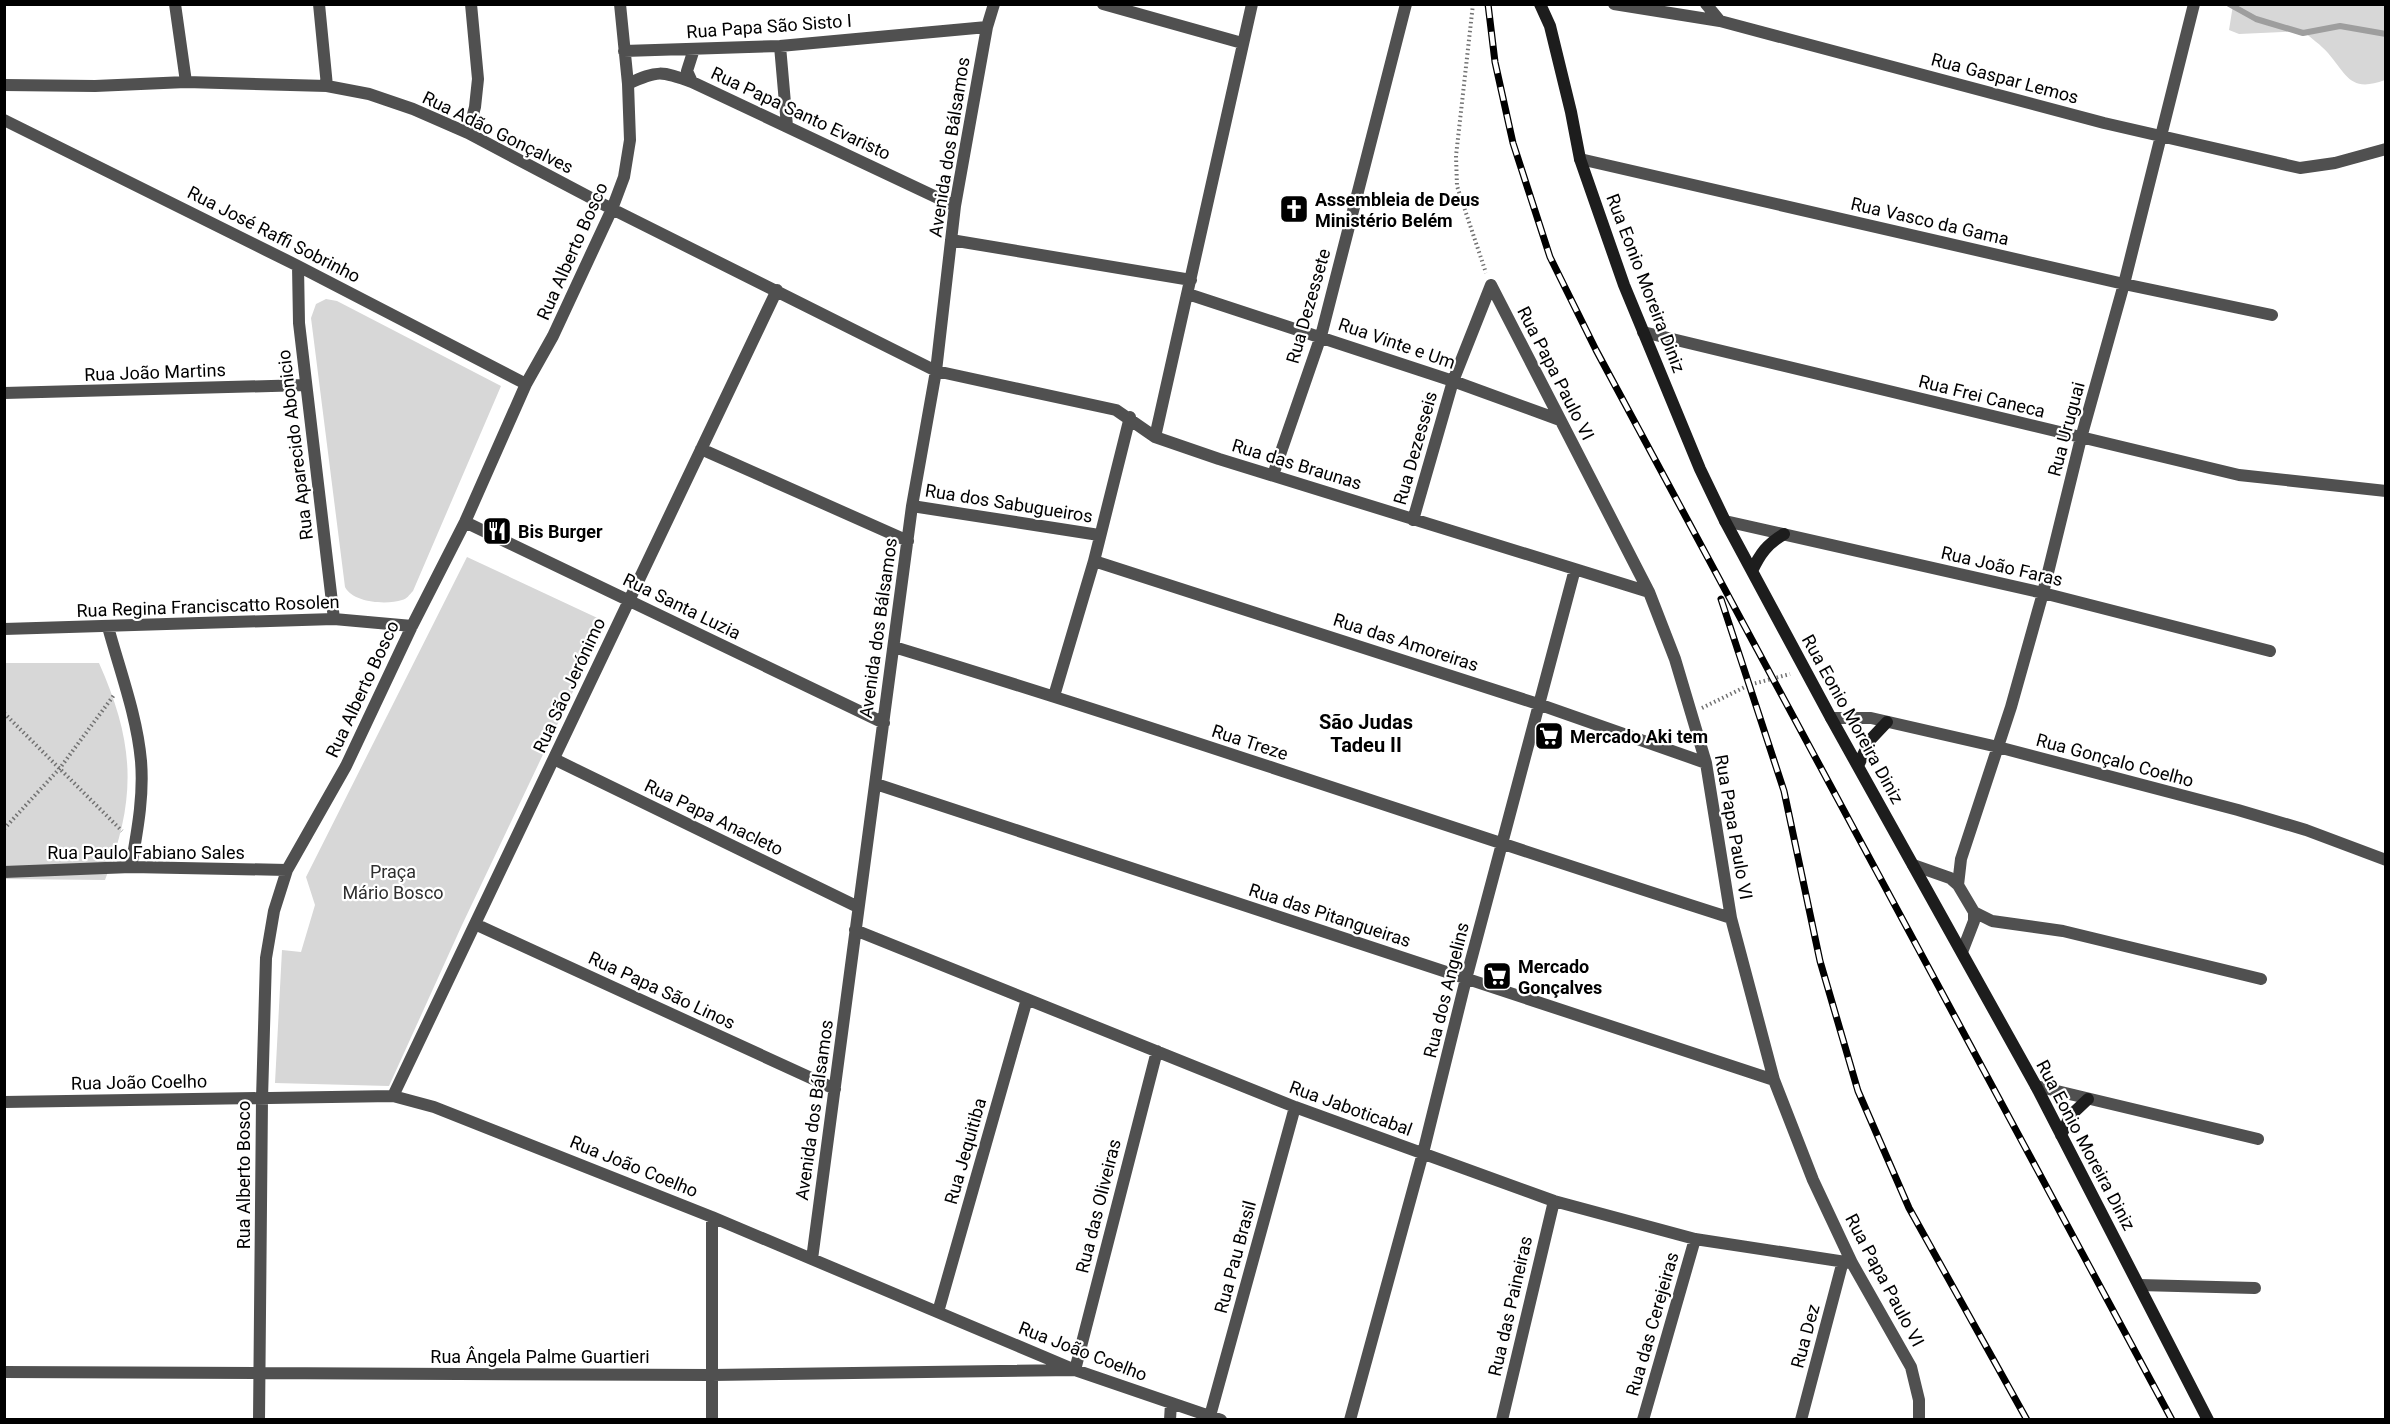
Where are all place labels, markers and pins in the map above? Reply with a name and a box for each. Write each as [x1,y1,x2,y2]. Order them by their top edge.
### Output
place label: Assembleia de Deus Ministério Belém [1315,189,1479,231]
church icon: Assembleia de Deus Ministério Belém [1278,193,1310,225]
restaurant icon: Bis Burger [481,515,513,547]
place label: Bis Burger [518,521,603,542]
supermarket icon: Mercado Aki tem [1533,720,1565,752]
place label: Mercado Aki tem [1570,726,1708,747]
place label: Mercado Gonçalves [1518,956,1602,998]
supermarket icon: Mercado Gonçalves [1481,960,1513,992]

